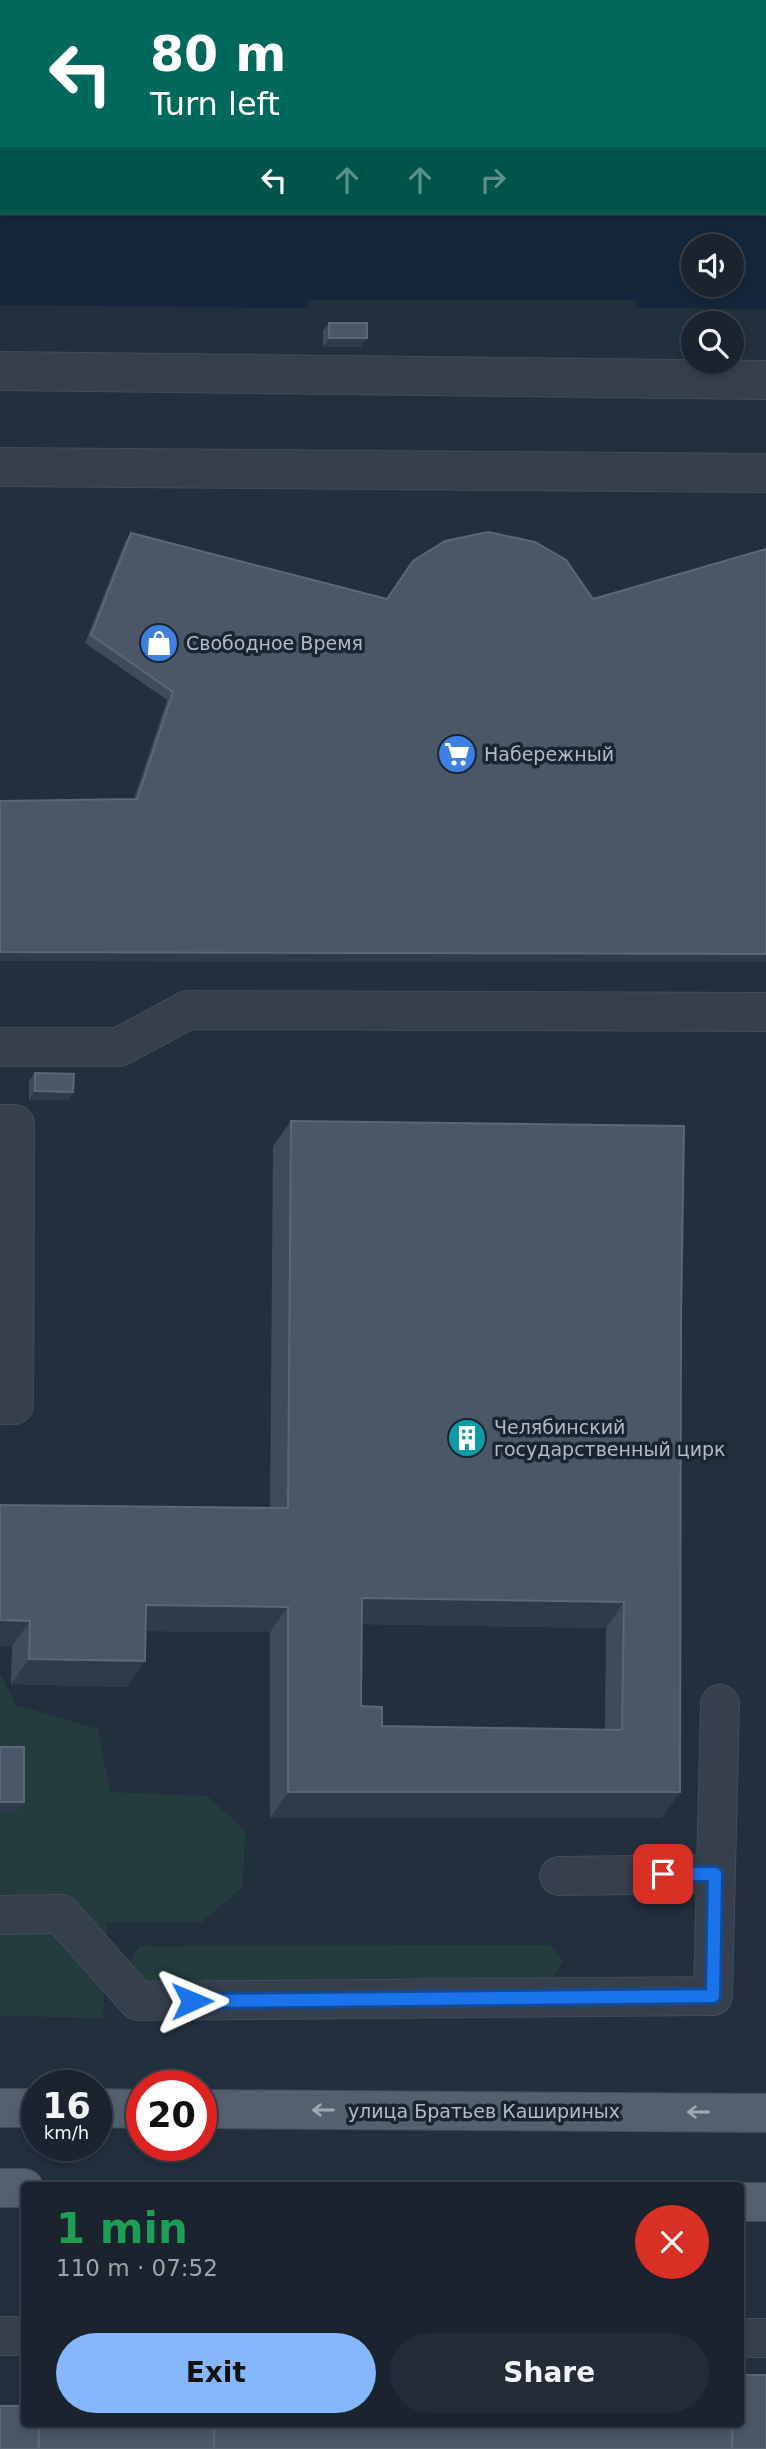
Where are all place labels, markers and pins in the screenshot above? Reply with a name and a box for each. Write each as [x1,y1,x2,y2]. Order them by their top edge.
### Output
shop icon: Свободное Время [138,622,180,664]
place label: Свободное Время [186,632,363,654]
supermarket icon: Набережный [436,733,478,775]
place label: Набережный [484,743,614,765]
place label: Челябинский государственный цирк [494,1416,726,1460]
building icon: Челябинский государственный цирк [446,1417,488,1459]
pin [633,1844,693,1904]

